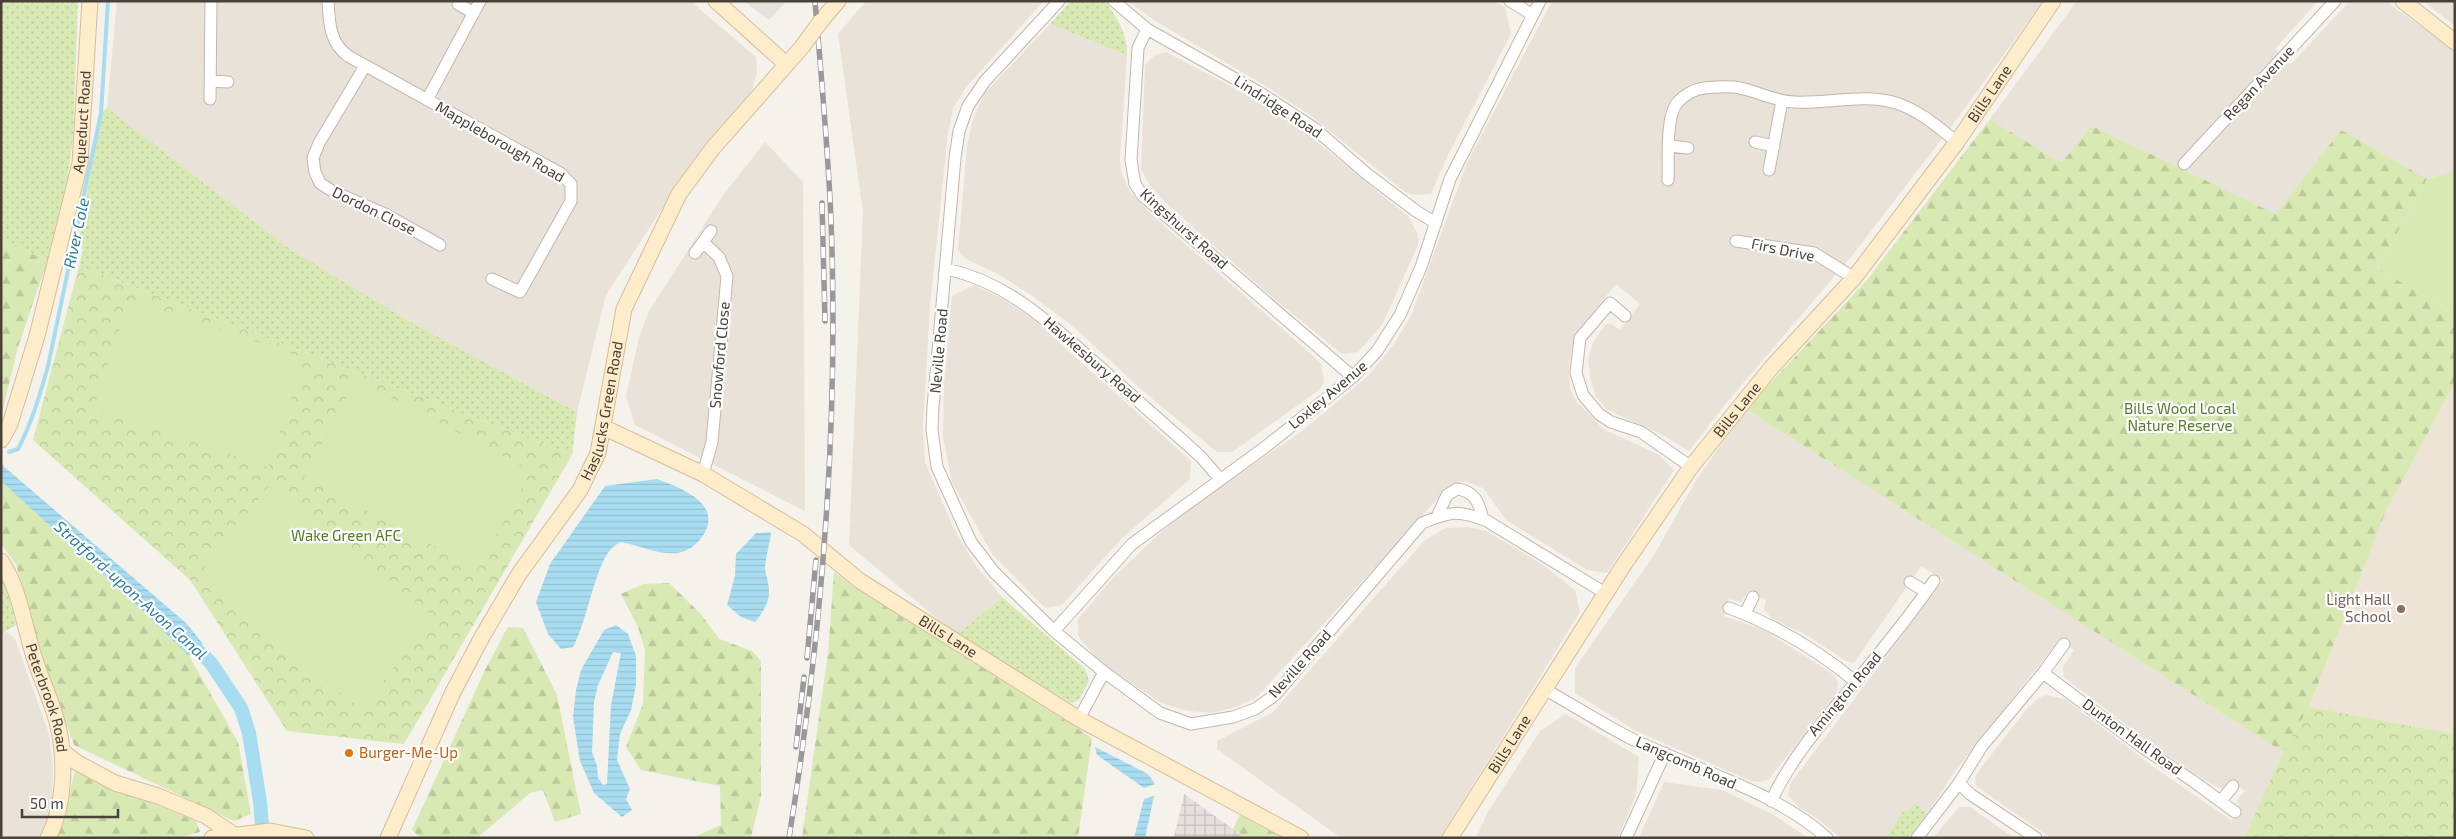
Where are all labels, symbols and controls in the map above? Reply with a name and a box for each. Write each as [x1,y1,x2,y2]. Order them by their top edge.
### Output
street label: Regan Avenue [2219,41,2298,123]
street label: Bills Lane [1963,61,2015,126]
street label: Aqueduct Road [68,70,94,175]
street label: Lindridge Road [1231,71,1326,141]
street label: Mappleborough Road [433,97,568,185]
street label: Dordon Close [330,182,419,238]
street label: Kingshurst Road [1137,184,1232,272]
water label: River Cole [59,195,92,270]
street label: Firs Drive [1750,234,1817,265]
street label: Snowford Close [705,301,733,409]
street label: Neville Road [925,308,951,394]
street label: Hawkesbury Road [1041,312,1145,406]
street label: Haslucks Green Road [576,340,626,483]
street label: Loxley Avenue [1284,356,1370,432]
street label: Bills Lane [1709,378,1764,440]
park label: Bills Wood Local Nature Reserve [2124,399,2236,434]
water label: Stratford-upon-Avon Canal [51,516,212,663]
park label: Wake Green AFC [291,526,401,544]
place label: Light Hall School [2326,590,2392,625]
marker: Light Hall School [2395,603,2407,615]
street label: Bills Lane [916,610,981,661]
street label: Neville Road [1264,626,1334,701]
street label: Peterbrook Road [23,641,72,753]
street label: Amington Road [1804,648,1885,739]
street label: Dunton Hall Road [2079,694,2186,778]
street label: Bills Lane [1483,711,1534,776]
street label: Langcomb Road [1633,732,1740,792]
place label: Burger-Me-Up [359,743,458,761]
marker: Burger-Me-Up [343,747,355,759]
scale bar [22,786,119,818]
text: 50 m [30,794,64,812]

